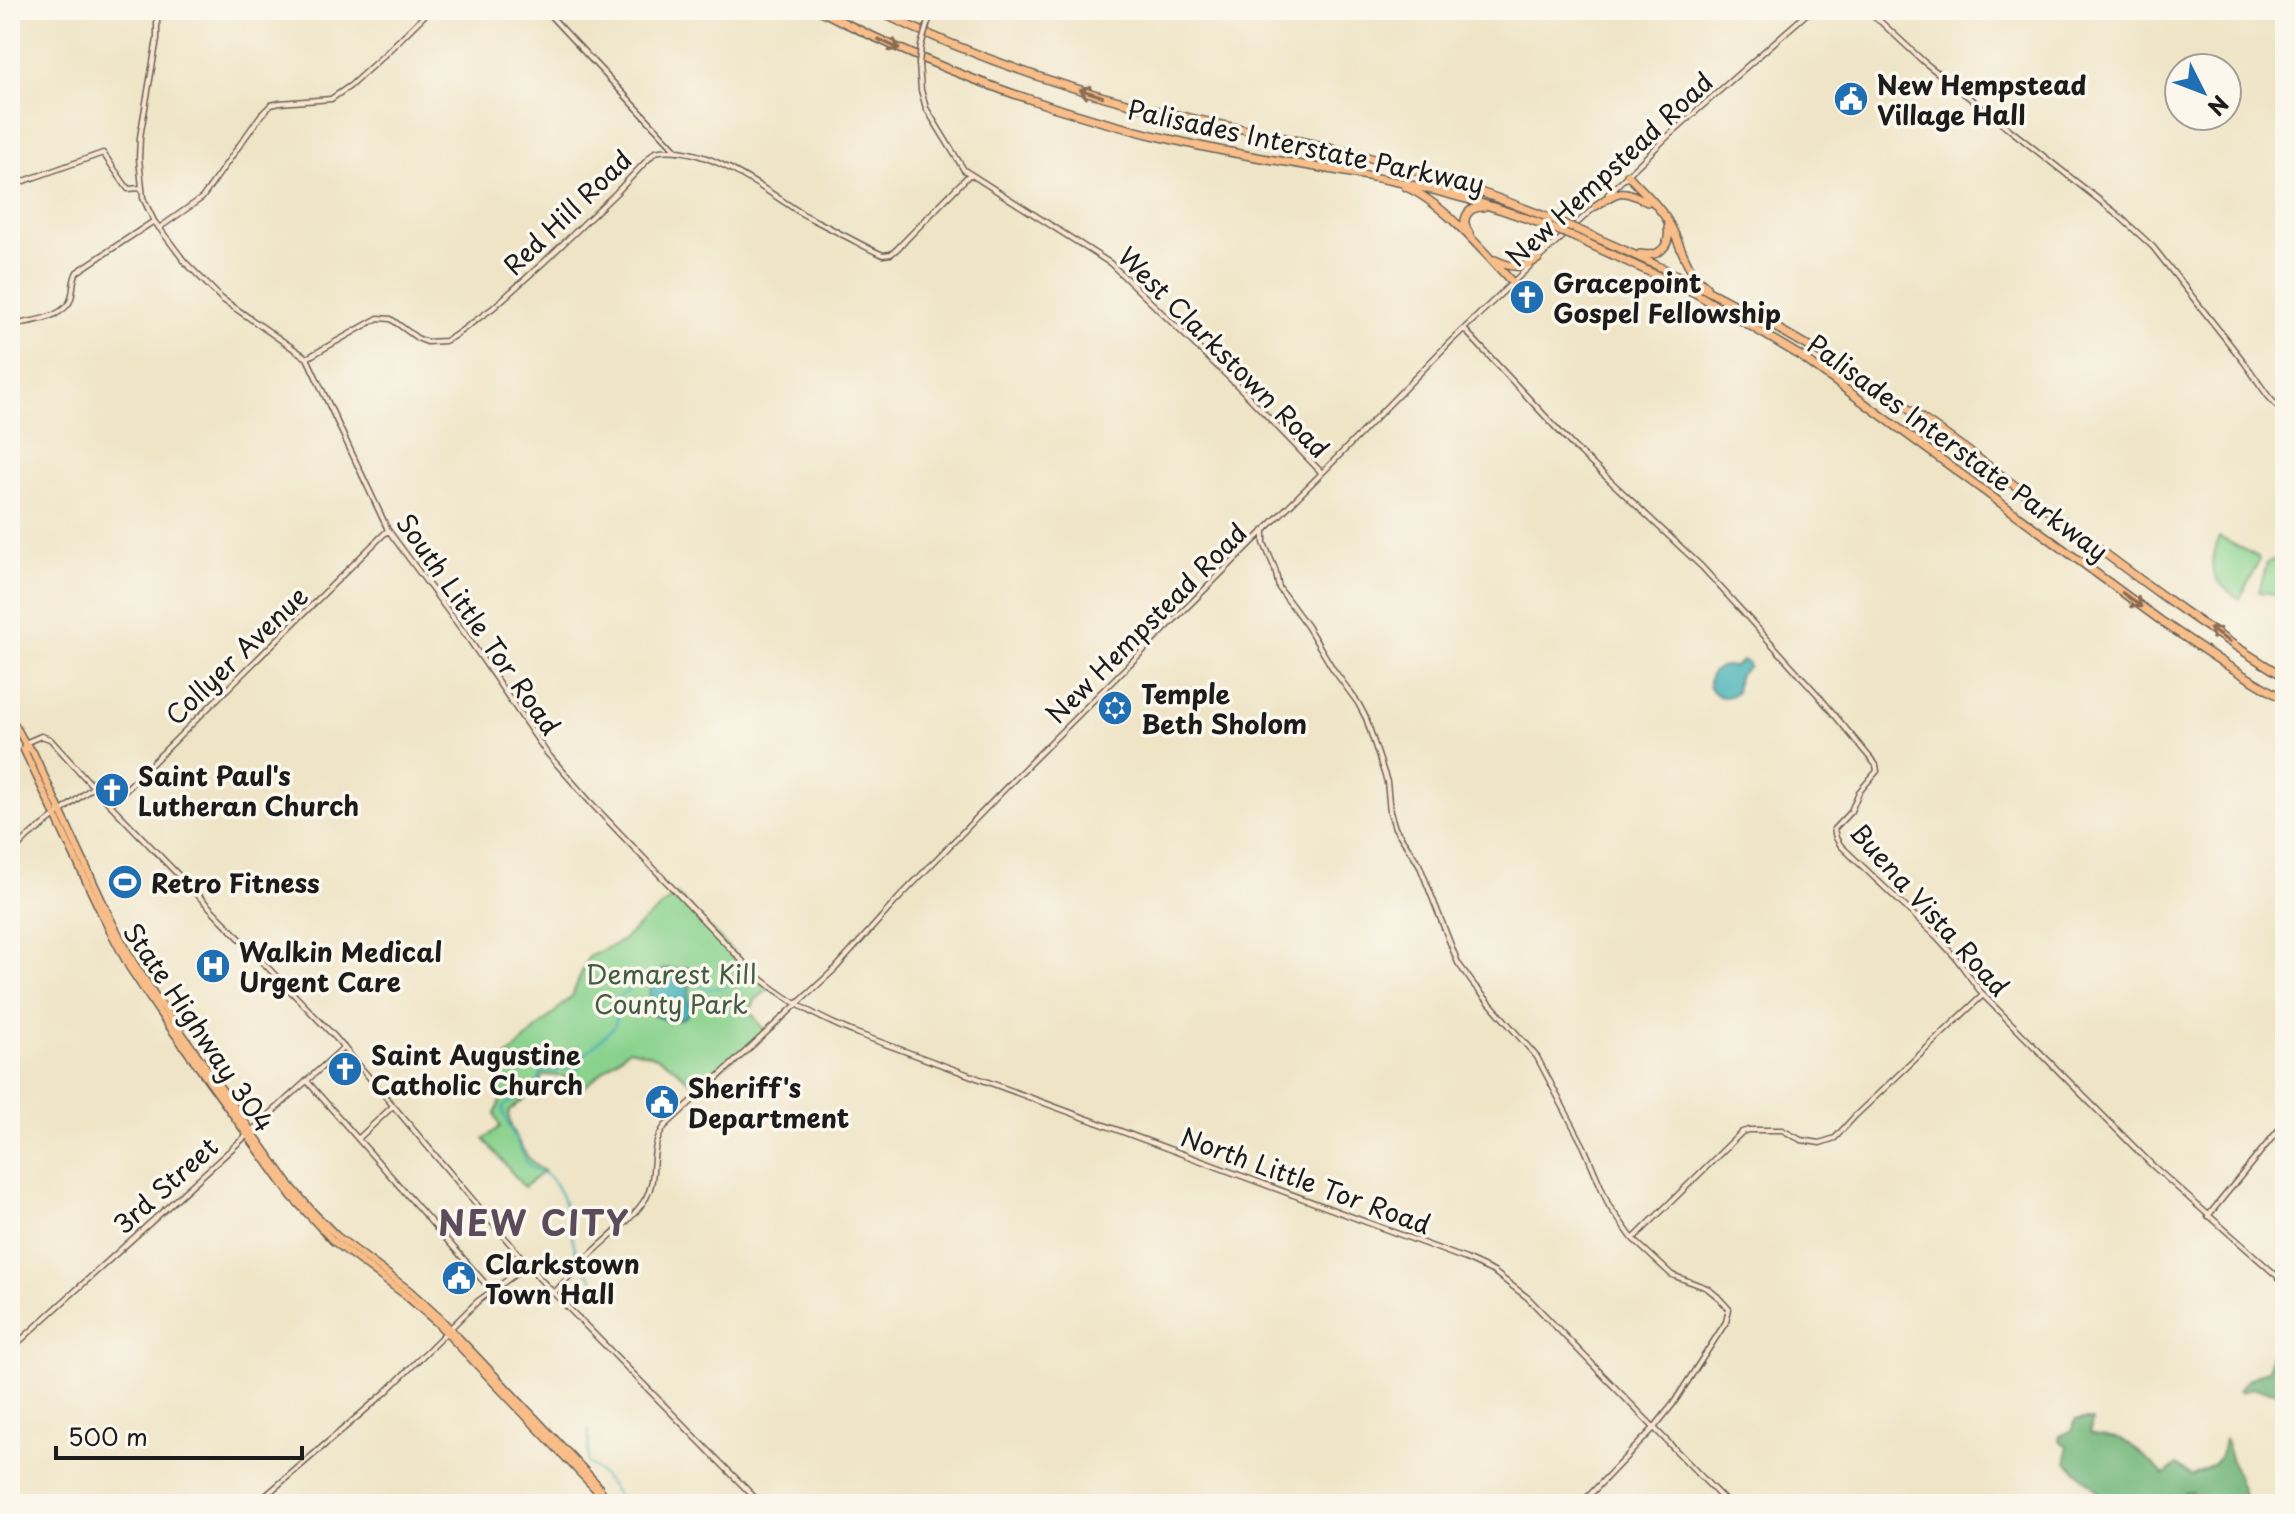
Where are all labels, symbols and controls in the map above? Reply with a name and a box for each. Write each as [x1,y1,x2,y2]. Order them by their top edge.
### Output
one-way arrow [877,37,901,52]
north arrow [2163,52,2243,132]
street label: New Hempstead Road [1497,62,1721,276]
place label: New Hempstead Village Hall [1877,65,2087,134]
public building icon: New Hempstead Village Hall [1832,80,1870,118]
one-way arrow [1079,85,1104,99]
street label: Palisades Interstate Parkway [1124,89,1488,203]
text: N [2201,89,2237,124]
street label: Red Hill Road [494,140,640,284]
street label: West Clarkstown Road [1109,237,1339,467]
place label: Gracepoint Gospel Fellowship [1553,263,1781,332]
church icon: Gracepoint Gospel Fellowship [1508,278,1546,316]
street label: Palisades Interstate Parkway [1799,324,2117,570]
street label: South Little Tor Road [388,505,570,743]
street label: New Hempstead Road [1037,514,1255,732]
street label: Collyer Avenue [156,577,316,733]
one-way arrow [2121,591,2143,608]
one-way arrow [2209,627,2231,644]
place label: Temple Beth Sholom [1141,674,1307,743]
synagogue icon: Temple Beth Sholom [1096,689,1134,727]
place label: Saint Paul's Lutheran Church [138,756,359,825]
church icon: Saint Paul's Lutheran Church [93,771,131,809]
street label: Buena Vista Road [1841,813,2019,1005]
sports icon: Retro Fitness [106,863,144,901]
place label: Retro Fitness [151,863,320,902]
street label: State Highway 304 [114,914,284,1140]
place label: Walkin Medical Urgent Care [239,932,442,1001]
hospital icon: Walkin Medical Urgent Care [194,947,232,985]
park label: Demarest Kill County Park [585,954,757,1023]
place label: Saint Augustine Catholic Church [371,1035,583,1104]
church icon: Saint Augustine Catholic Church [326,1050,364,1088]
place label: Sheriff's Department [688,1068,849,1137]
public building icon: Sheriff's Department [643,1083,681,1121]
street label: North Little Tor Road [1176,1117,1436,1243]
street label: 3rd Street [104,1127,226,1243]
district label: NEW CITY [438,1196,630,1248]
place label: Clarkstown Town Hall [485,1244,640,1313]
public building icon: Clarkstown Town Hall [440,1259,478,1297]
scale bar [56,1410,302,1460]
text: 500 m [68,1418,148,1454]

